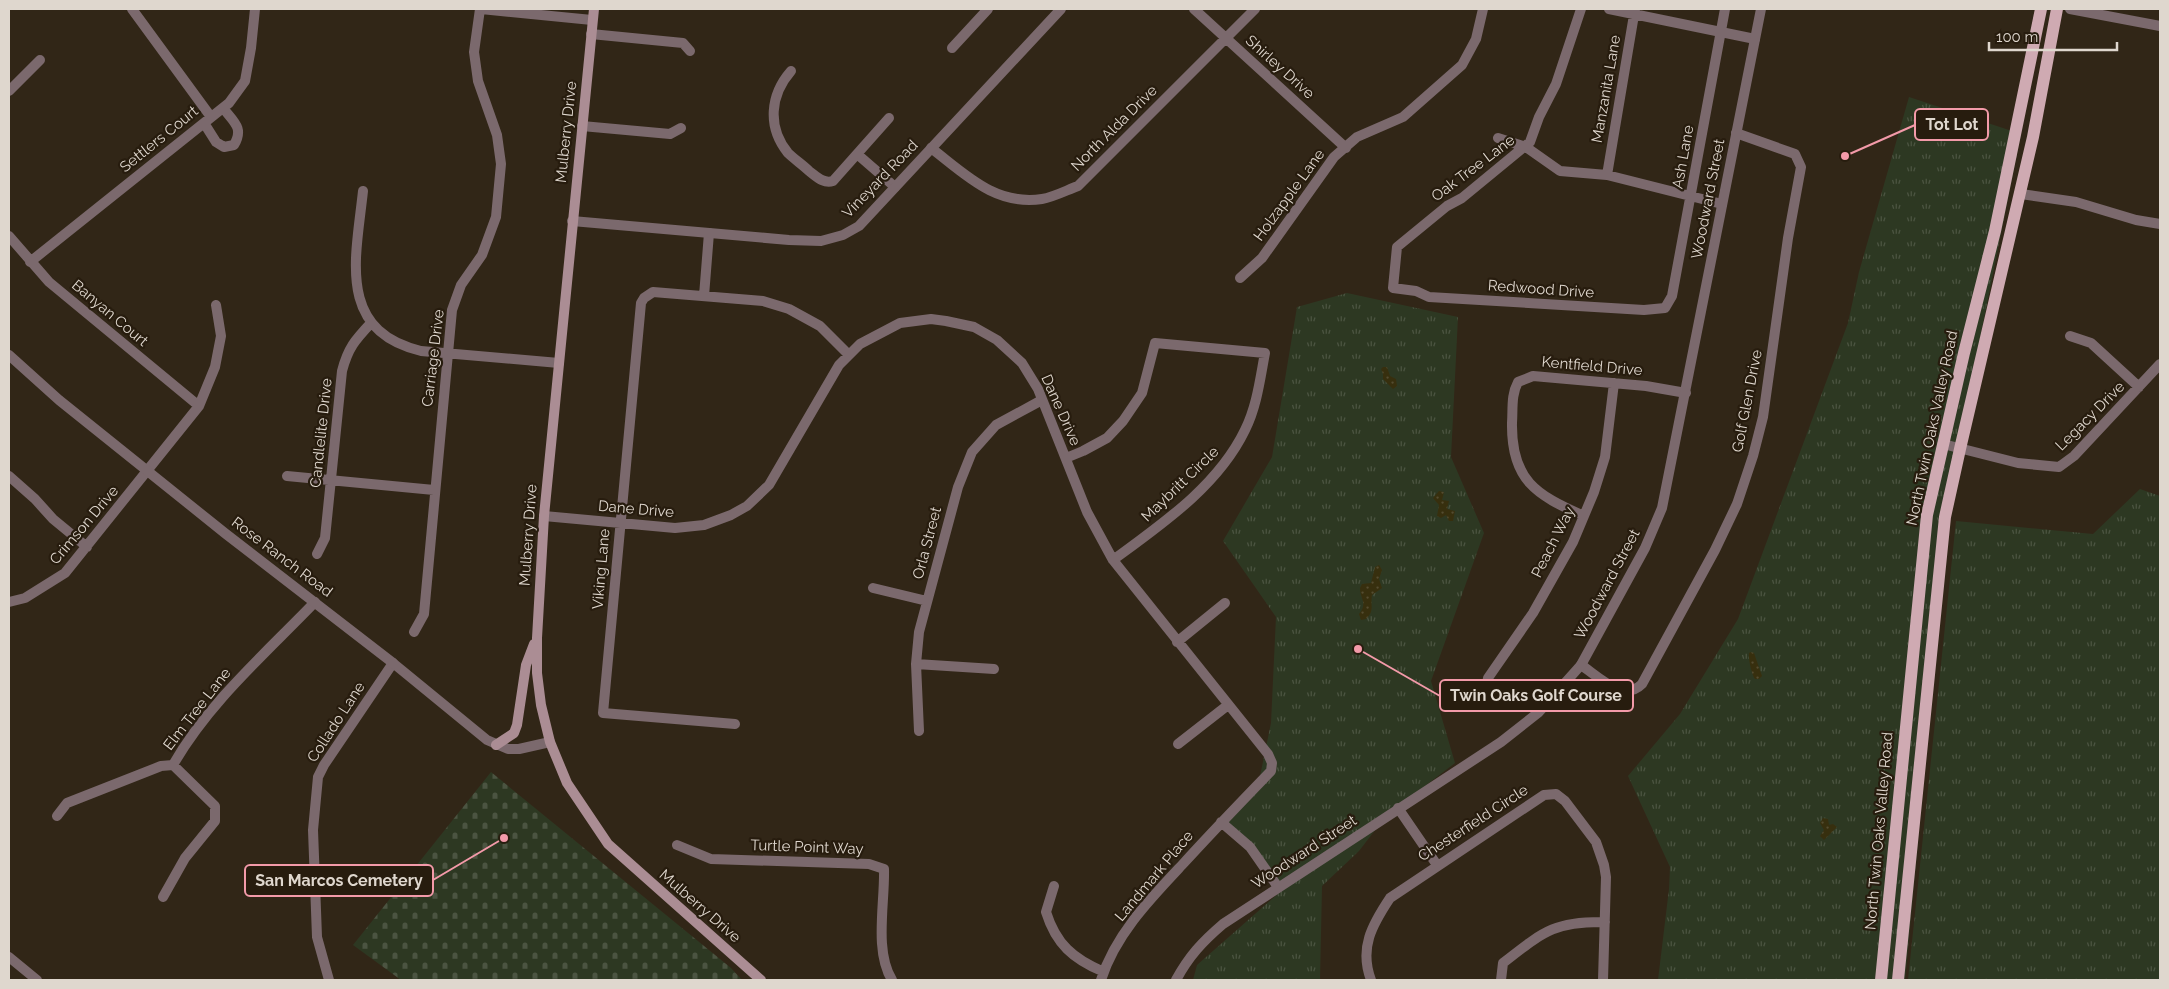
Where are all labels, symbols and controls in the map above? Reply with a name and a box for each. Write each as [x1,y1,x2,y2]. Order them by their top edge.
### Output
scale bar [1989,20,2116,52]
text: 100 m [1996,28,2038,46]
street label: Shirley Drive [1242,31,1318,103]
street label: Manzanita Lane [1588,34,1624,144]
street label: Mulberry Drive [552,80,580,184]
street label: North Alda Drive [1067,81,1161,175]
street label: Settlers Court [116,102,202,176]
callout: Tot Lot [1915,109,1988,140]
text: Tot Lot [1926,115,1978,134]
street label: Ash Lane [1669,124,1697,190]
street label: Oak Tree Lane [1428,131,1518,205]
street label: Vineyard Road [838,136,922,222]
street label: Woodward Street [1688,137,1728,261]
street label: Holzapple Lane [1250,145,1328,244]
street label: Banyan Court [68,276,152,350]
street label: Redwood Drive [1487,276,1595,302]
street label: Carriage Drive [418,308,448,408]
street label: North Twin Oaks Valley Road [1903,329,1961,527]
street label: Golf Glen Drive [1728,348,1766,454]
street label: Kentfield Drive [1541,353,1643,379]
street label: Dane Drive [1037,372,1085,449]
street label: Candlelite Drive [306,377,336,489]
street label: Legacy Drive [2052,378,2128,454]
street label: Maybritt Circle [1138,442,1223,525]
street label: Crimson Drive [46,482,122,568]
street label: Mulberry Drive [515,483,541,587]
street label: Dane Drive [597,497,675,521]
street label: Peach Way [1527,503,1579,581]
street label: Orla Street [909,505,945,581]
street label: Rose Ranch Road [228,513,336,601]
street label: Woodward Street [1570,526,1644,642]
street label: Viking Lane [589,528,614,610]
street label: Elm Tree Lane [159,664,235,754]
street label: Collado Lane [303,678,369,766]
callout: Twin Oaks Golf Course [1440,680,1633,711]
text: Twin Oaks Golf Course [1450,686,1622,705]
street label: North Twin Oaks Valley Road [1861,731,1897,931]
street label: Chesterfield Circle [1415,781,1531,865]
street label: Woodward Street [1248,811,1360,893]
street label: Landmark Place [1111,827,1197,925]
street label: Turtle Point Way [750,836,864,858]
callout: San Marcos Cemetery [245,865,433,896]
street label: Mulberry Drive [656,866,745,946]
text: San Marcos Cemetery [255,871,423,890]

